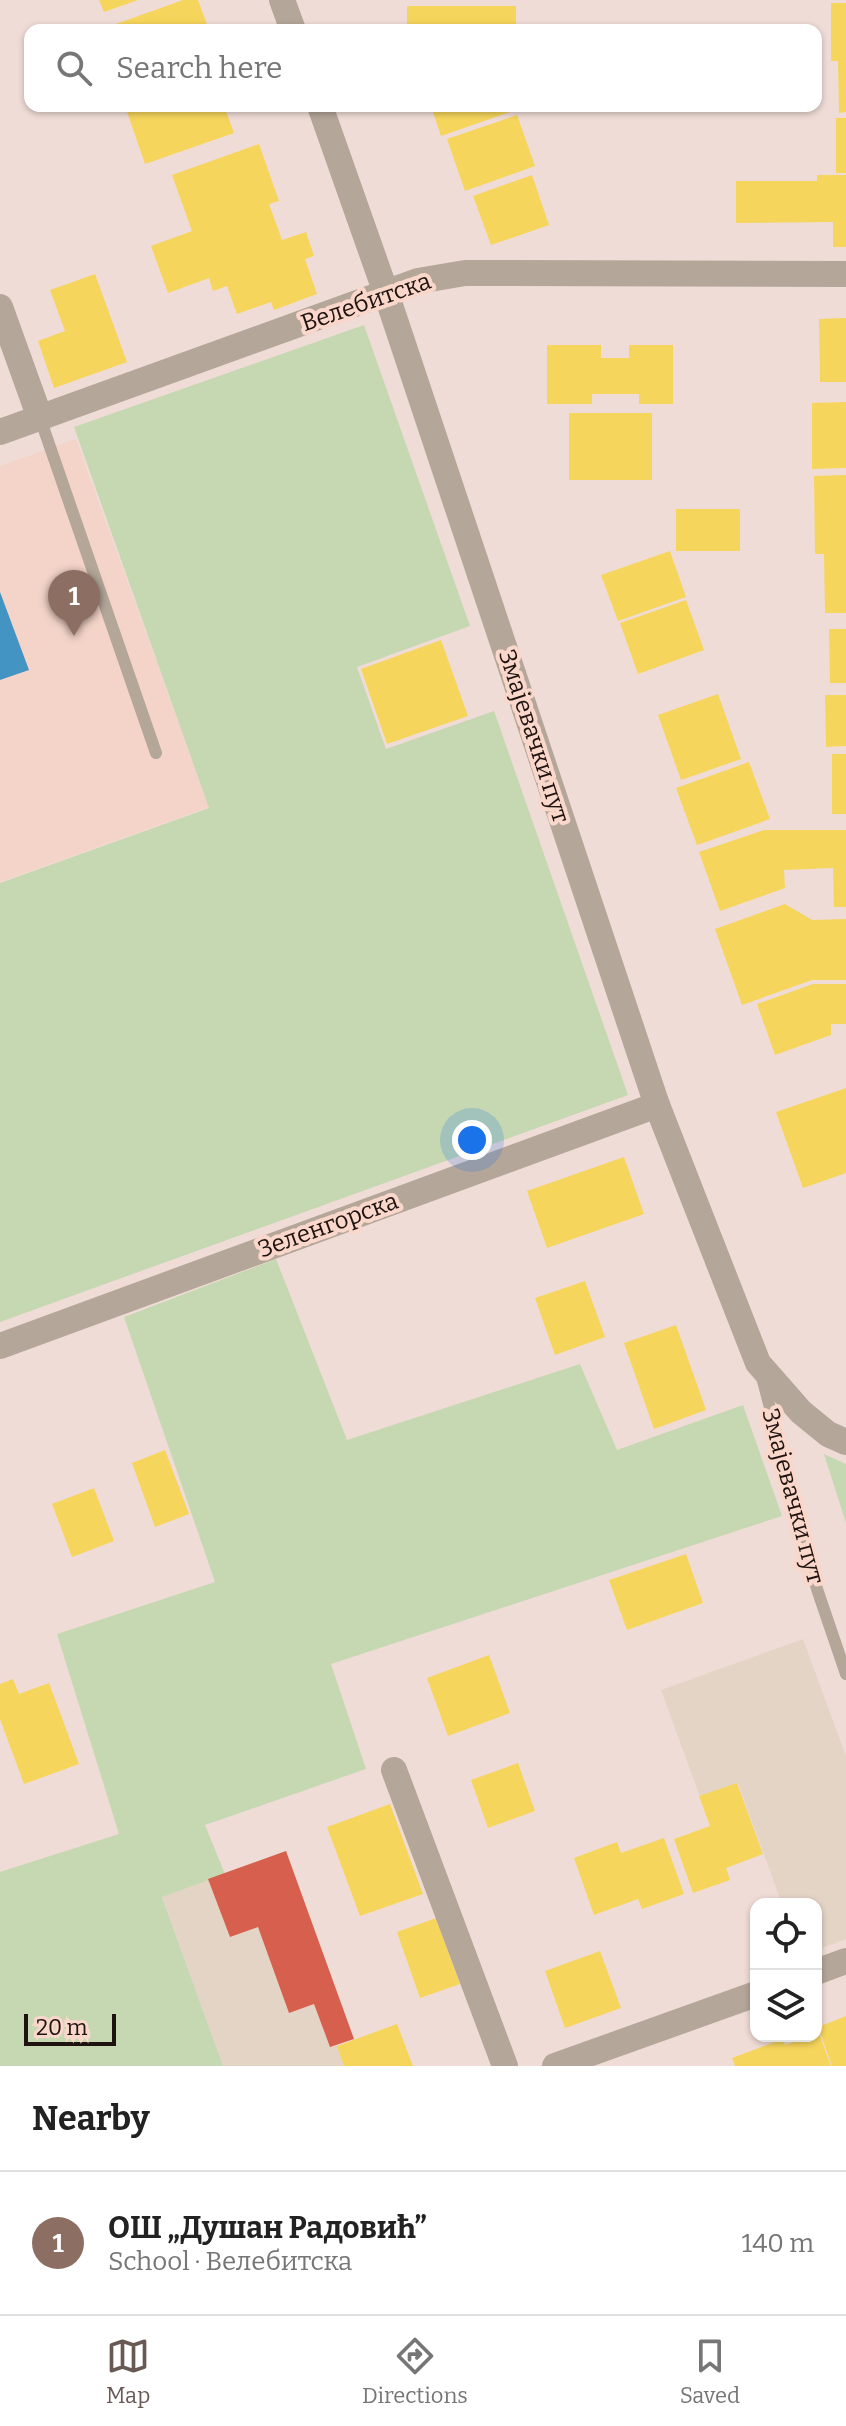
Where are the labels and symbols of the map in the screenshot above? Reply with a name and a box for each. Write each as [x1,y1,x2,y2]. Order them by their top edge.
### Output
street label: Велебитска [297,267,435,337]
pin: 1 [48,570,100,636]
street label: Змајевачки пут [493,646,575,826]
your location [452,1120,492,1160]
street label: Зеленгорска [254,1187,402,1263]
street label: Змајевачки пут [756,1405,830,1587]
scale bar [24,2010,116,2046]

